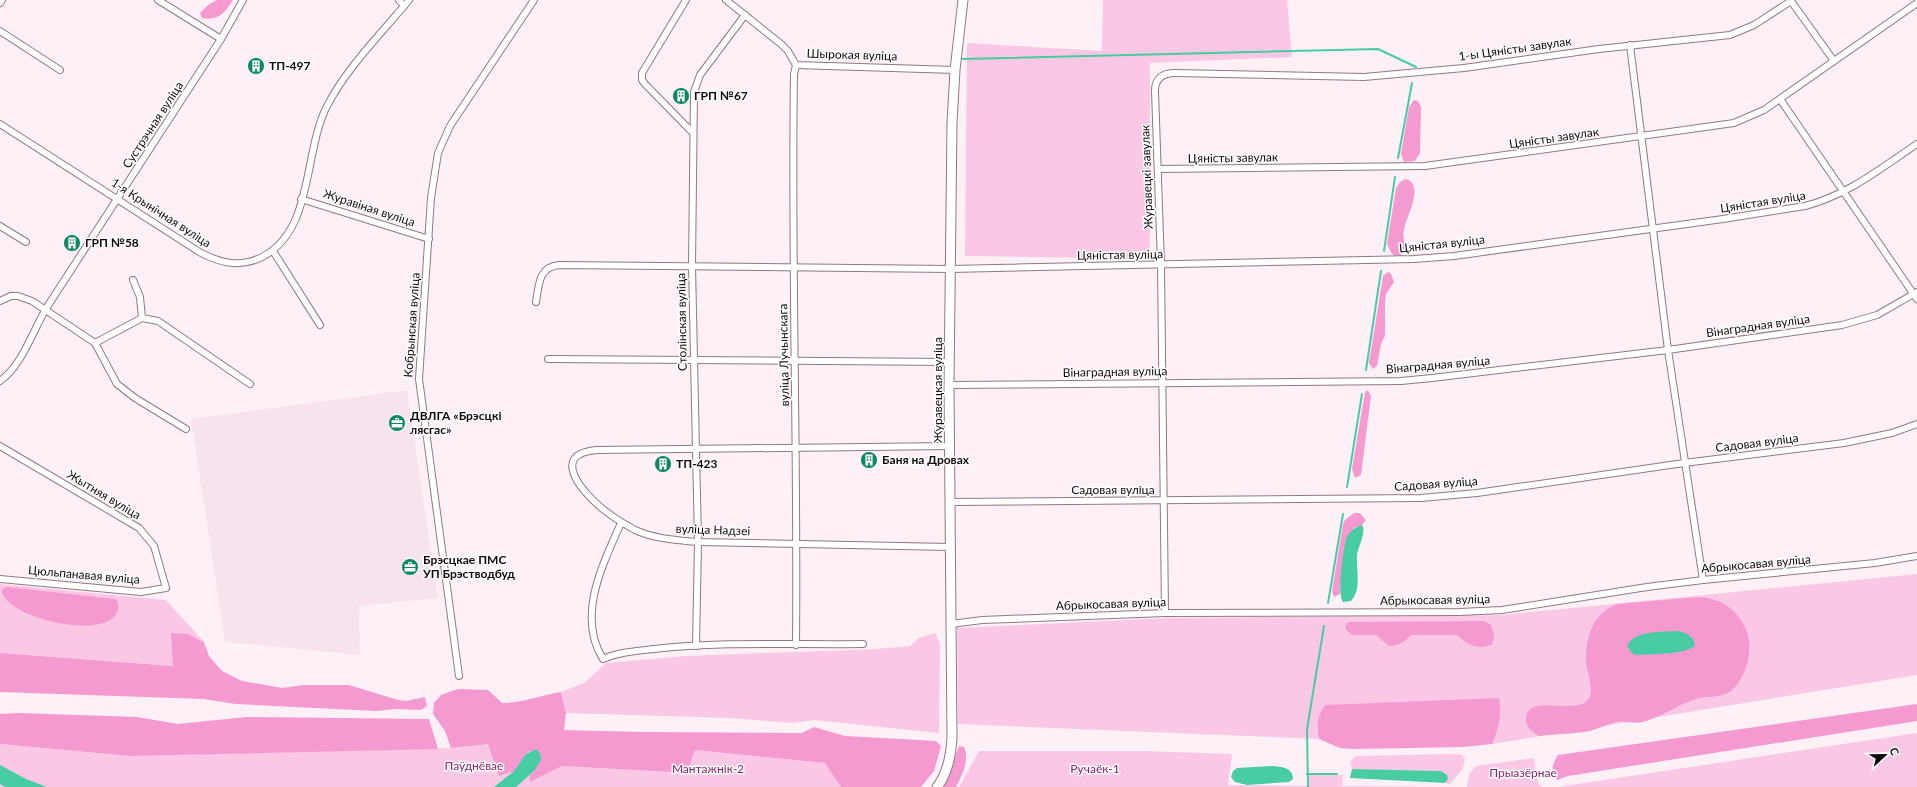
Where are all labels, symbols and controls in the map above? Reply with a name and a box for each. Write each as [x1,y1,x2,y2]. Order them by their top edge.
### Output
street label: 1-ы Цяністы завулак [1458,33,1573,64]
street label: Шырокая вуліца [806,45,898,64]
building icon: ТП-497 [246,56,266,76]
place label: ТП-497 [269,58,311,73]
street label: Сустрэчная вуліца [119,78,186,171]
building icon: ГРП №67 [671,86,691,106]
place label: ГРП №67 [694,88,748,103]
street label: Журавецкі завулак [1137,124,1156,229]
street label: Цяністы завулак [1508,124,1601,151]
street label: Цяністы завулак [1188,149,1279,166]
street label: 1-я Крынічная вуліца [109,175,214,250]
street label: Журавіная вуліца [321,186,417,229]
street label: Цяністая вуліца [1719,187,1807,216]
street label: Цяністая вуліца [1398,232,1486,255]
building icon: ГРП №58 [62,233,82,253]
place label: ГРП №58 [85,235,139,250]
street label: Цяністая вуліца [1077,246,1163,263]
street label: Кобрынская вуліца [400,272,423,378]
street label: Столінская вуліца [673,273,690,371]
street label: вуліца Лучынскага [775,303,792,406]
street label: Вінаградная вуліца [1705,311,1811,340]
street label: Журавецкая вуліца [930,337,945,443]
street label: Вінаградная вуліца [1385,352,1491,377]
street label: Вінаградная вуліца [1063,363,1167,380]
place label: ДВЛГА «Брэсцкі лясгас» [410,408,501,437]
office icon: ДВЛГА «Брэсцкі лясгас» [387,413,407,433]
street label: Садовая вуліца [1715,430,1799,455]
building icon: Баня на Дровах [859,450,879,470]
place label: Баня на Дровах [882,452,970,467]
building icon: ТП-423 [653,454,673,474]
place label: ТП-423 [676,456,718,471]
street label: Жытняя вуліца [65,467,144,522]
street label: Садовая вуліца [1394,473,1478,494]
street label: Садовая вуліца [1071,482,1155,497]
street label: вуліца Надзеі [675,521,751,538]
street label: Абрыкосавая вуліца [1700,551,1812,576]
place label: Брэсцкае ПМС УП Брэстводбуд [422,552,515,581]
office icon: Брэсцкае ПМС УП Брэстводбуд [400,557,420,577]
street label: Цюльпанавая вуліца [28,562,141,587]
street label: Абрыкосавая вуліца [1380,591,1490,608]
street label: Абрыкосавая вуліца [1056,594,1166,613]
north arrow [1865,735,1905,775]
text: С [1887,745,1902,758]
park label: Паўднёвае [445,758,503,773]
park label: Мантажнік-2 [672,761,744,776]
park label: Ручаёк-1 [1070,761,1120,776]
park label: Прыазёрнае [1489,765,1557,780]

